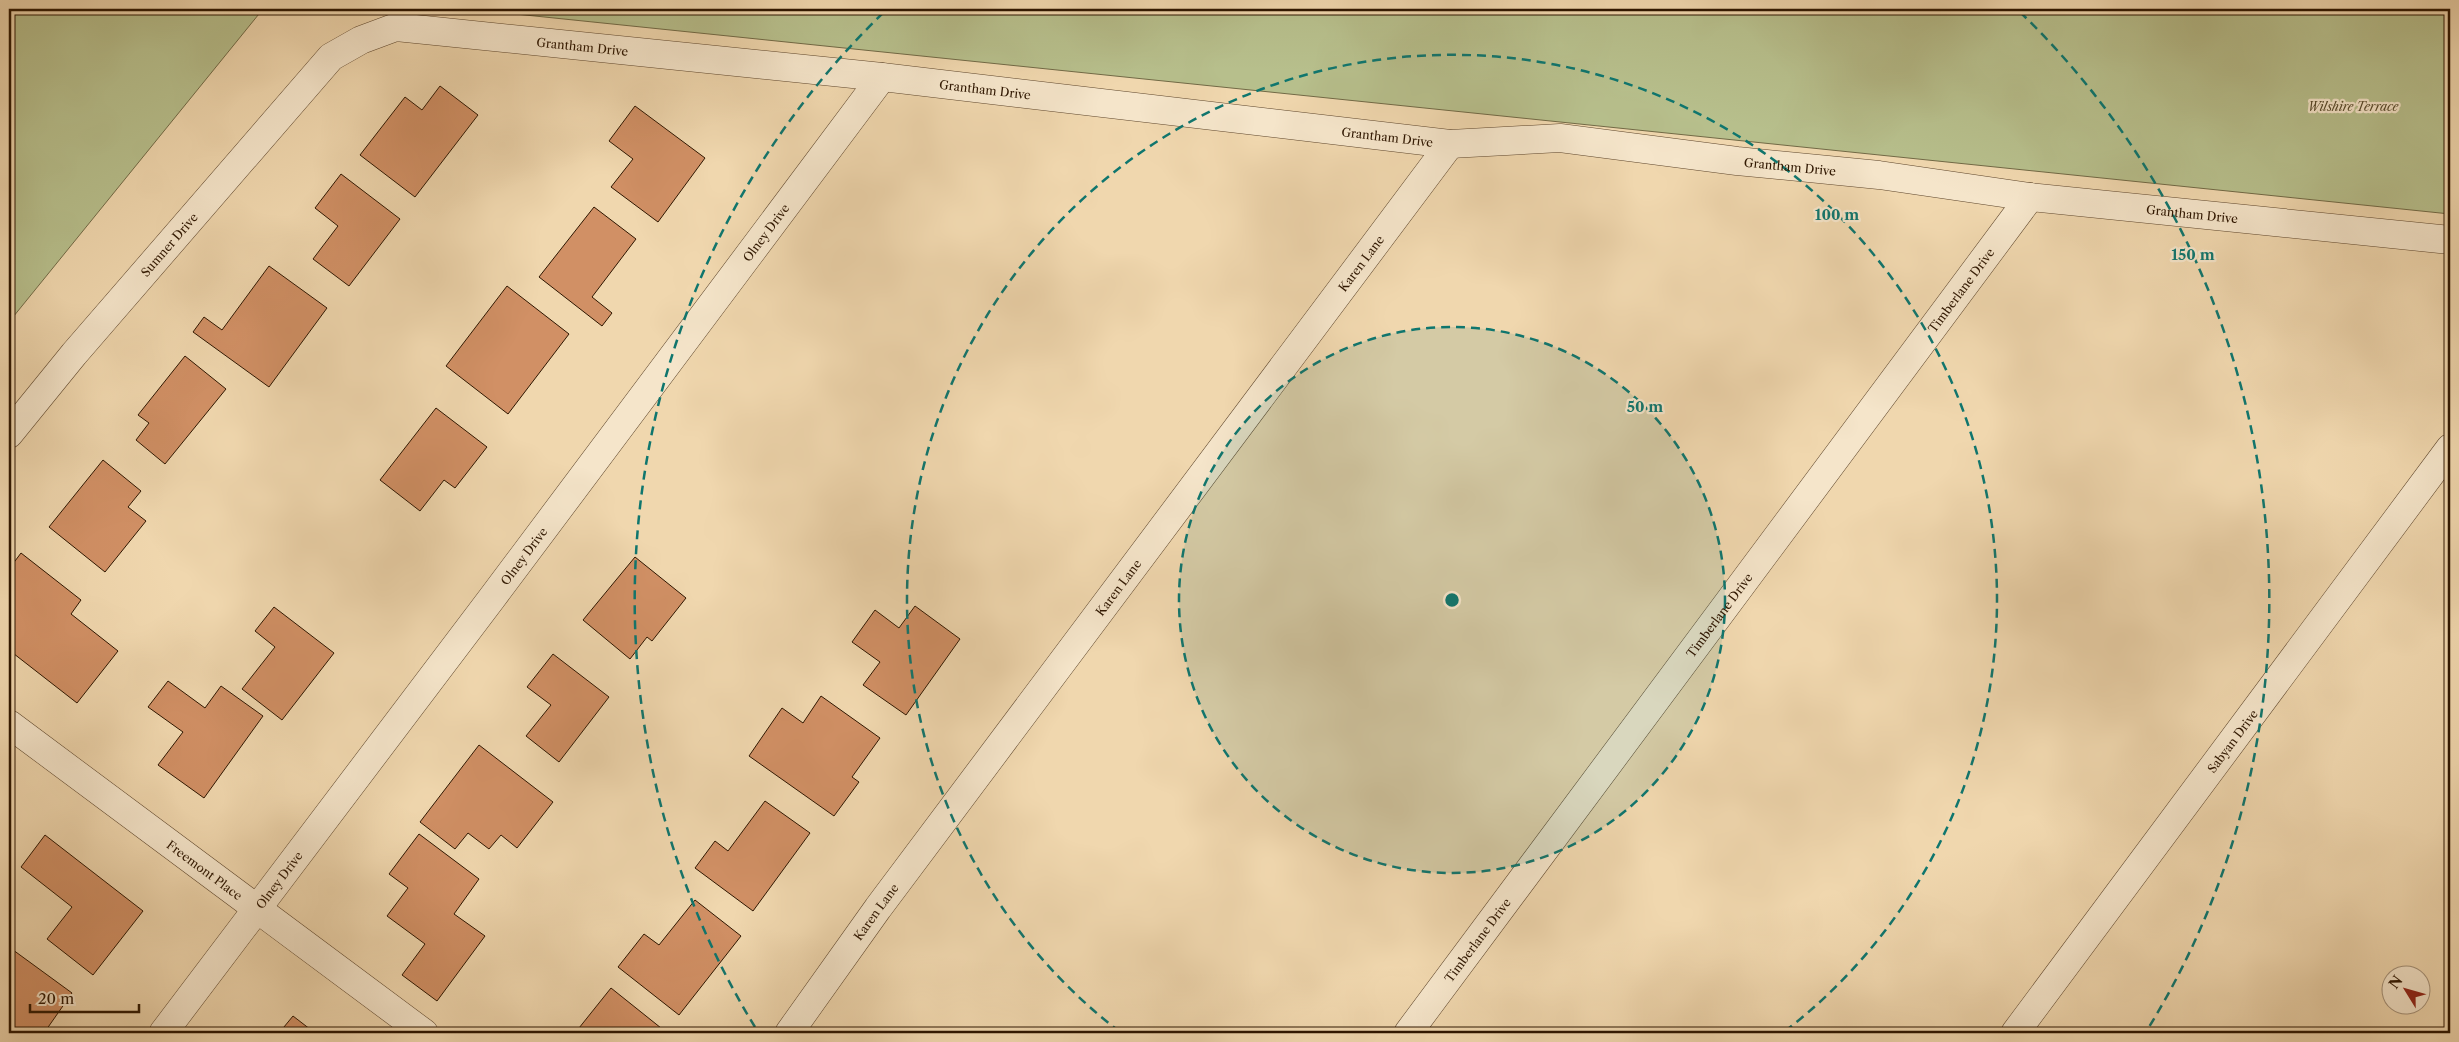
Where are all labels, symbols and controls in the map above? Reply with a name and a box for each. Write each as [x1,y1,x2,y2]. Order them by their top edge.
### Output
street label: Grantham Drive [536,34,629,58]
street label: Grantham Drive [938,76,1032,102]
park label: Wilshire Terrace [2308,99,2400,114]
street label: Grantham Drive [1341,124,1434,149]
street label: Grantham Drive [1743,154,1837,178]
street label: Olney Drive [739,200,792,264]
street label: Grantham Drive [2145,201,2239,226]
text: 100 m [1815,205,1859,224]
street label: Sumner Drive [137,209,201,279]
street label: Karen Lane [1335,232,1387,294]
street label: Timberlane Drive [1924,245,1997,335]
text: 150 m [2171,245,2215,264]
text: 50 m [1627,397,1663,416]
street label: Olney Drive [497,524,550,588]
street label: Karen Lane [1092,556,1144,618]
street label: Timberlane Drive [1683,570,1755,660]
centre of rings [1443,591,1461,609]
street label: Sabyan Drive [2204,706,2261,776]
street label: Freemont Place [164,837,246,903]
street label: Olney Drive [252,848,306,912]
street label: Karen Lane [850,880,901,943]
street label: Timberlane Drive [1441,895,1514,985]
north arrow [2382,964,2432,1014]
text: N [2385,972,2406,992]
scale bar [30,982,139,1014]
text: 20 m [38,989,74,1008]

